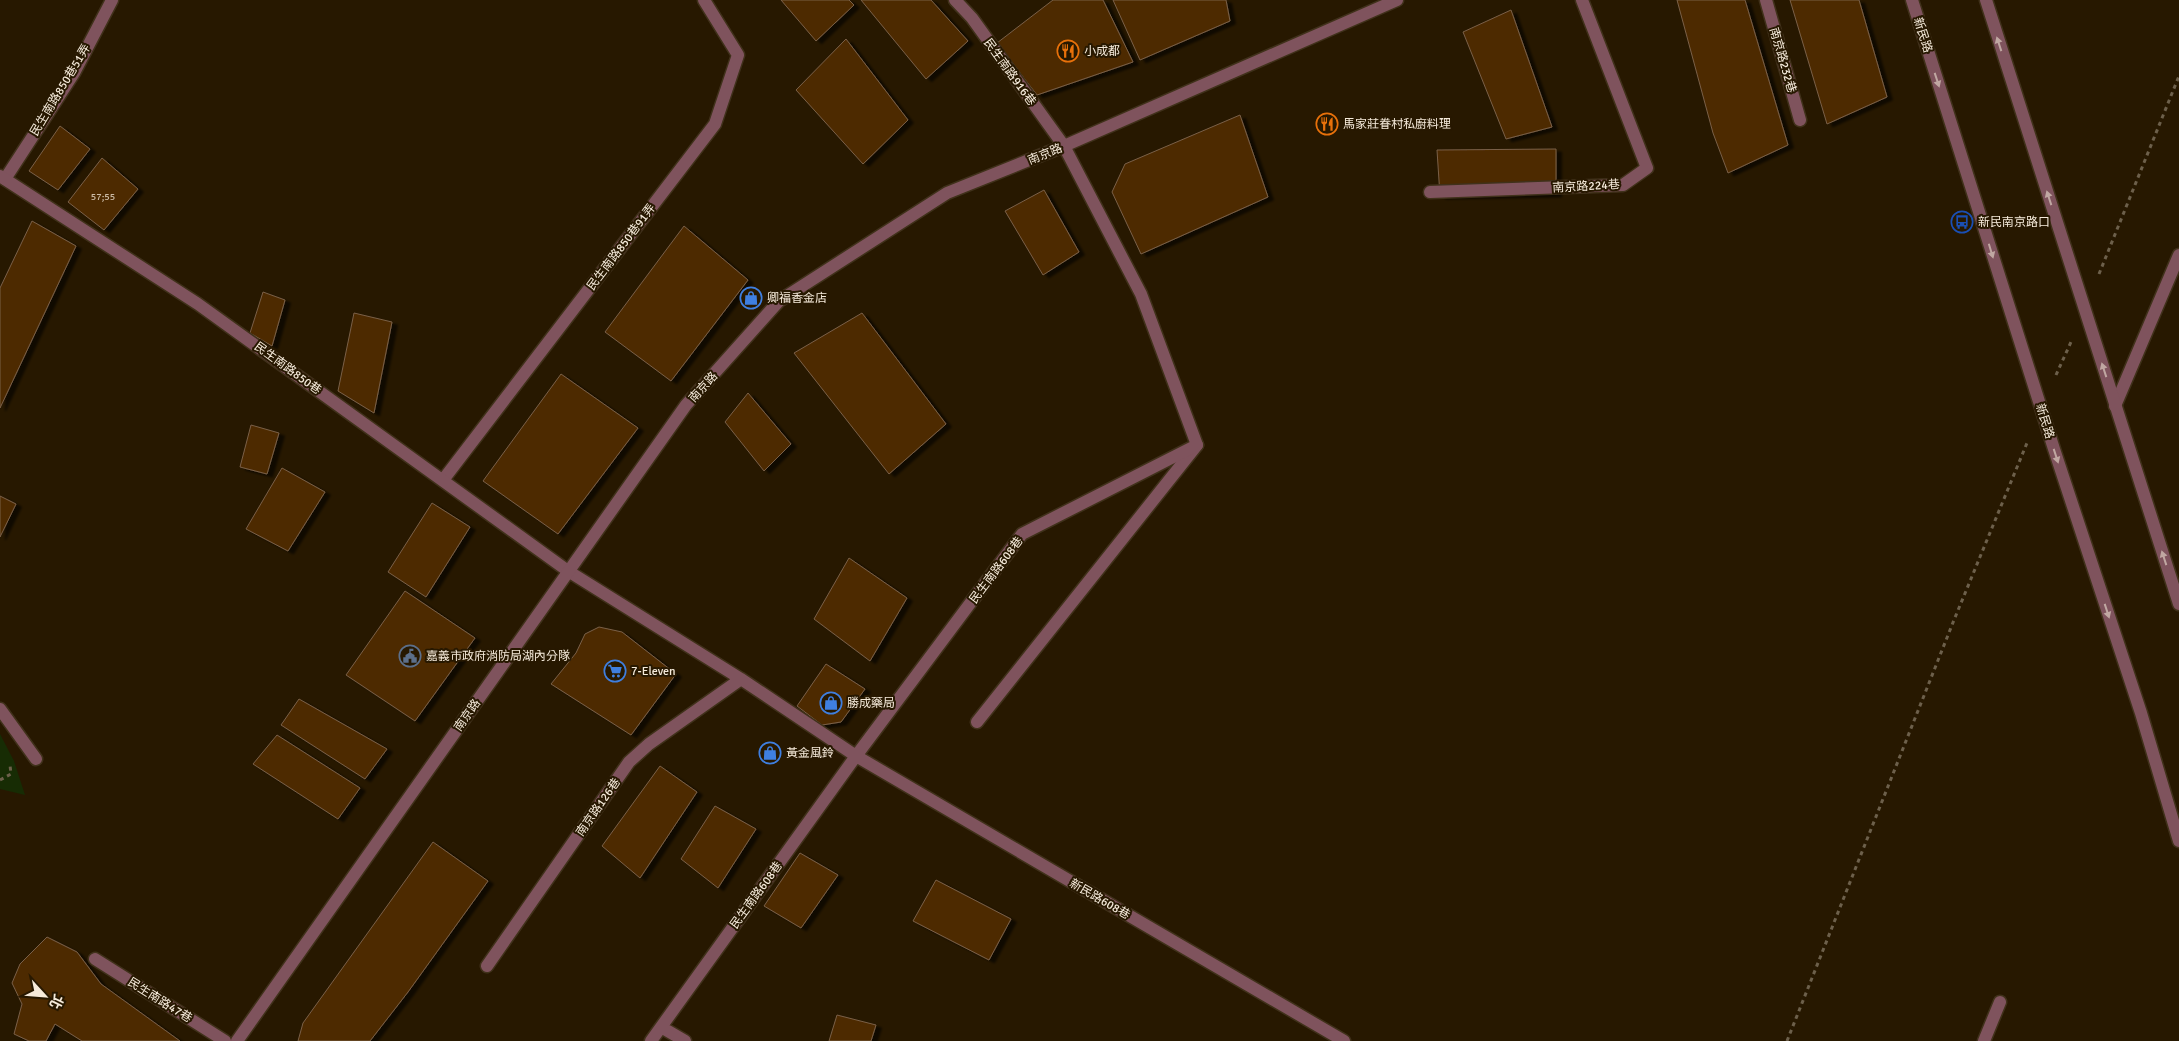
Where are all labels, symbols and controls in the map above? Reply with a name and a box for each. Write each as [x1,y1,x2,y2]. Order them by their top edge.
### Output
street label: 新民路 [1910,16,1935,55]
street label: 南京路232巷 [1766,26,1799,95]
street label: 民生南路916巷 [980,36,1039,109]
one-way arrow [1995,36,2003,51]
restaurant icon: 小成都 [1056,39,1080,63]
street label: 民生南路850巷51弄 [27,42,94,139]
place label: 小成都 [1084,44,1120,59]
one-way arrow [1933,73,1941,88]
restaurant icon: 馬家莊眷村私廚料理 [1315,112,1339,136]
place label: 馬家莊眷村私廚料理 [1343,117,1451,132]
street label: 南京路 [1026,141,1065,168]
street label: 南京路224巷 [1552,177,1620,196]
house number: 57;55 [91,191,115,203]
one-way arrow [2045,191,2052,206]
street label: 民生南路850巷91弄 [584,201,659,294]
bus stop icon: 新民南京路口 [1950,210,1974,234]
place label: 新民南京路口 [1978,215,2050,230]
one-way arrow [1988,244,1996,259]
shop icon: 卿福香金店 [739,286,763,310]
place label: 卿福香金店 [767,291,827,306]
street label: 民生南路850巷 [251,339,324,398]
one-way arrow [2099,362,2107,377]
street label: 南京路 [686,369,721,406]
street label: 新民路 [2032,402,2057,441]
one-way arrow [2053,449,2061,464]
street label: 民生南路608巷 [967,534,1026,607]
one-way arrow [2160,550,2168,565]
one-way arrow [2104,603,2112,618]
public building icon: 嘉義市政府消防局湖內分隊 [398,644,422,668]
place label: 嘉義市政府消防局湖內分隊 [426,649,570,664]
supermarket icon: 7-Eleven [603,659,627,683]
place label: 7-Eleven [631,664,676,679]
shop icon: 勝成藥局 [819,691,843,715]
street label: 南京路 [451,696,484,734]
place label: 勝成藥局 [847,696,895,711]
shop icon: 黃金風鈴 [758,741,782,765]
place label: 黃金風鈴 [786,746,834,761]
street label: 南京路126巷 [573,775,624,839]
street label: 民生南路608巷 [727,859,786,932]
street label: 新民路608巷 [1067,876,1133,923]
north arrow [20,971,70,1021]
street label: 民生南路47巷 [125,975,195,1026]
text: 北 [46,991,67,1011]

